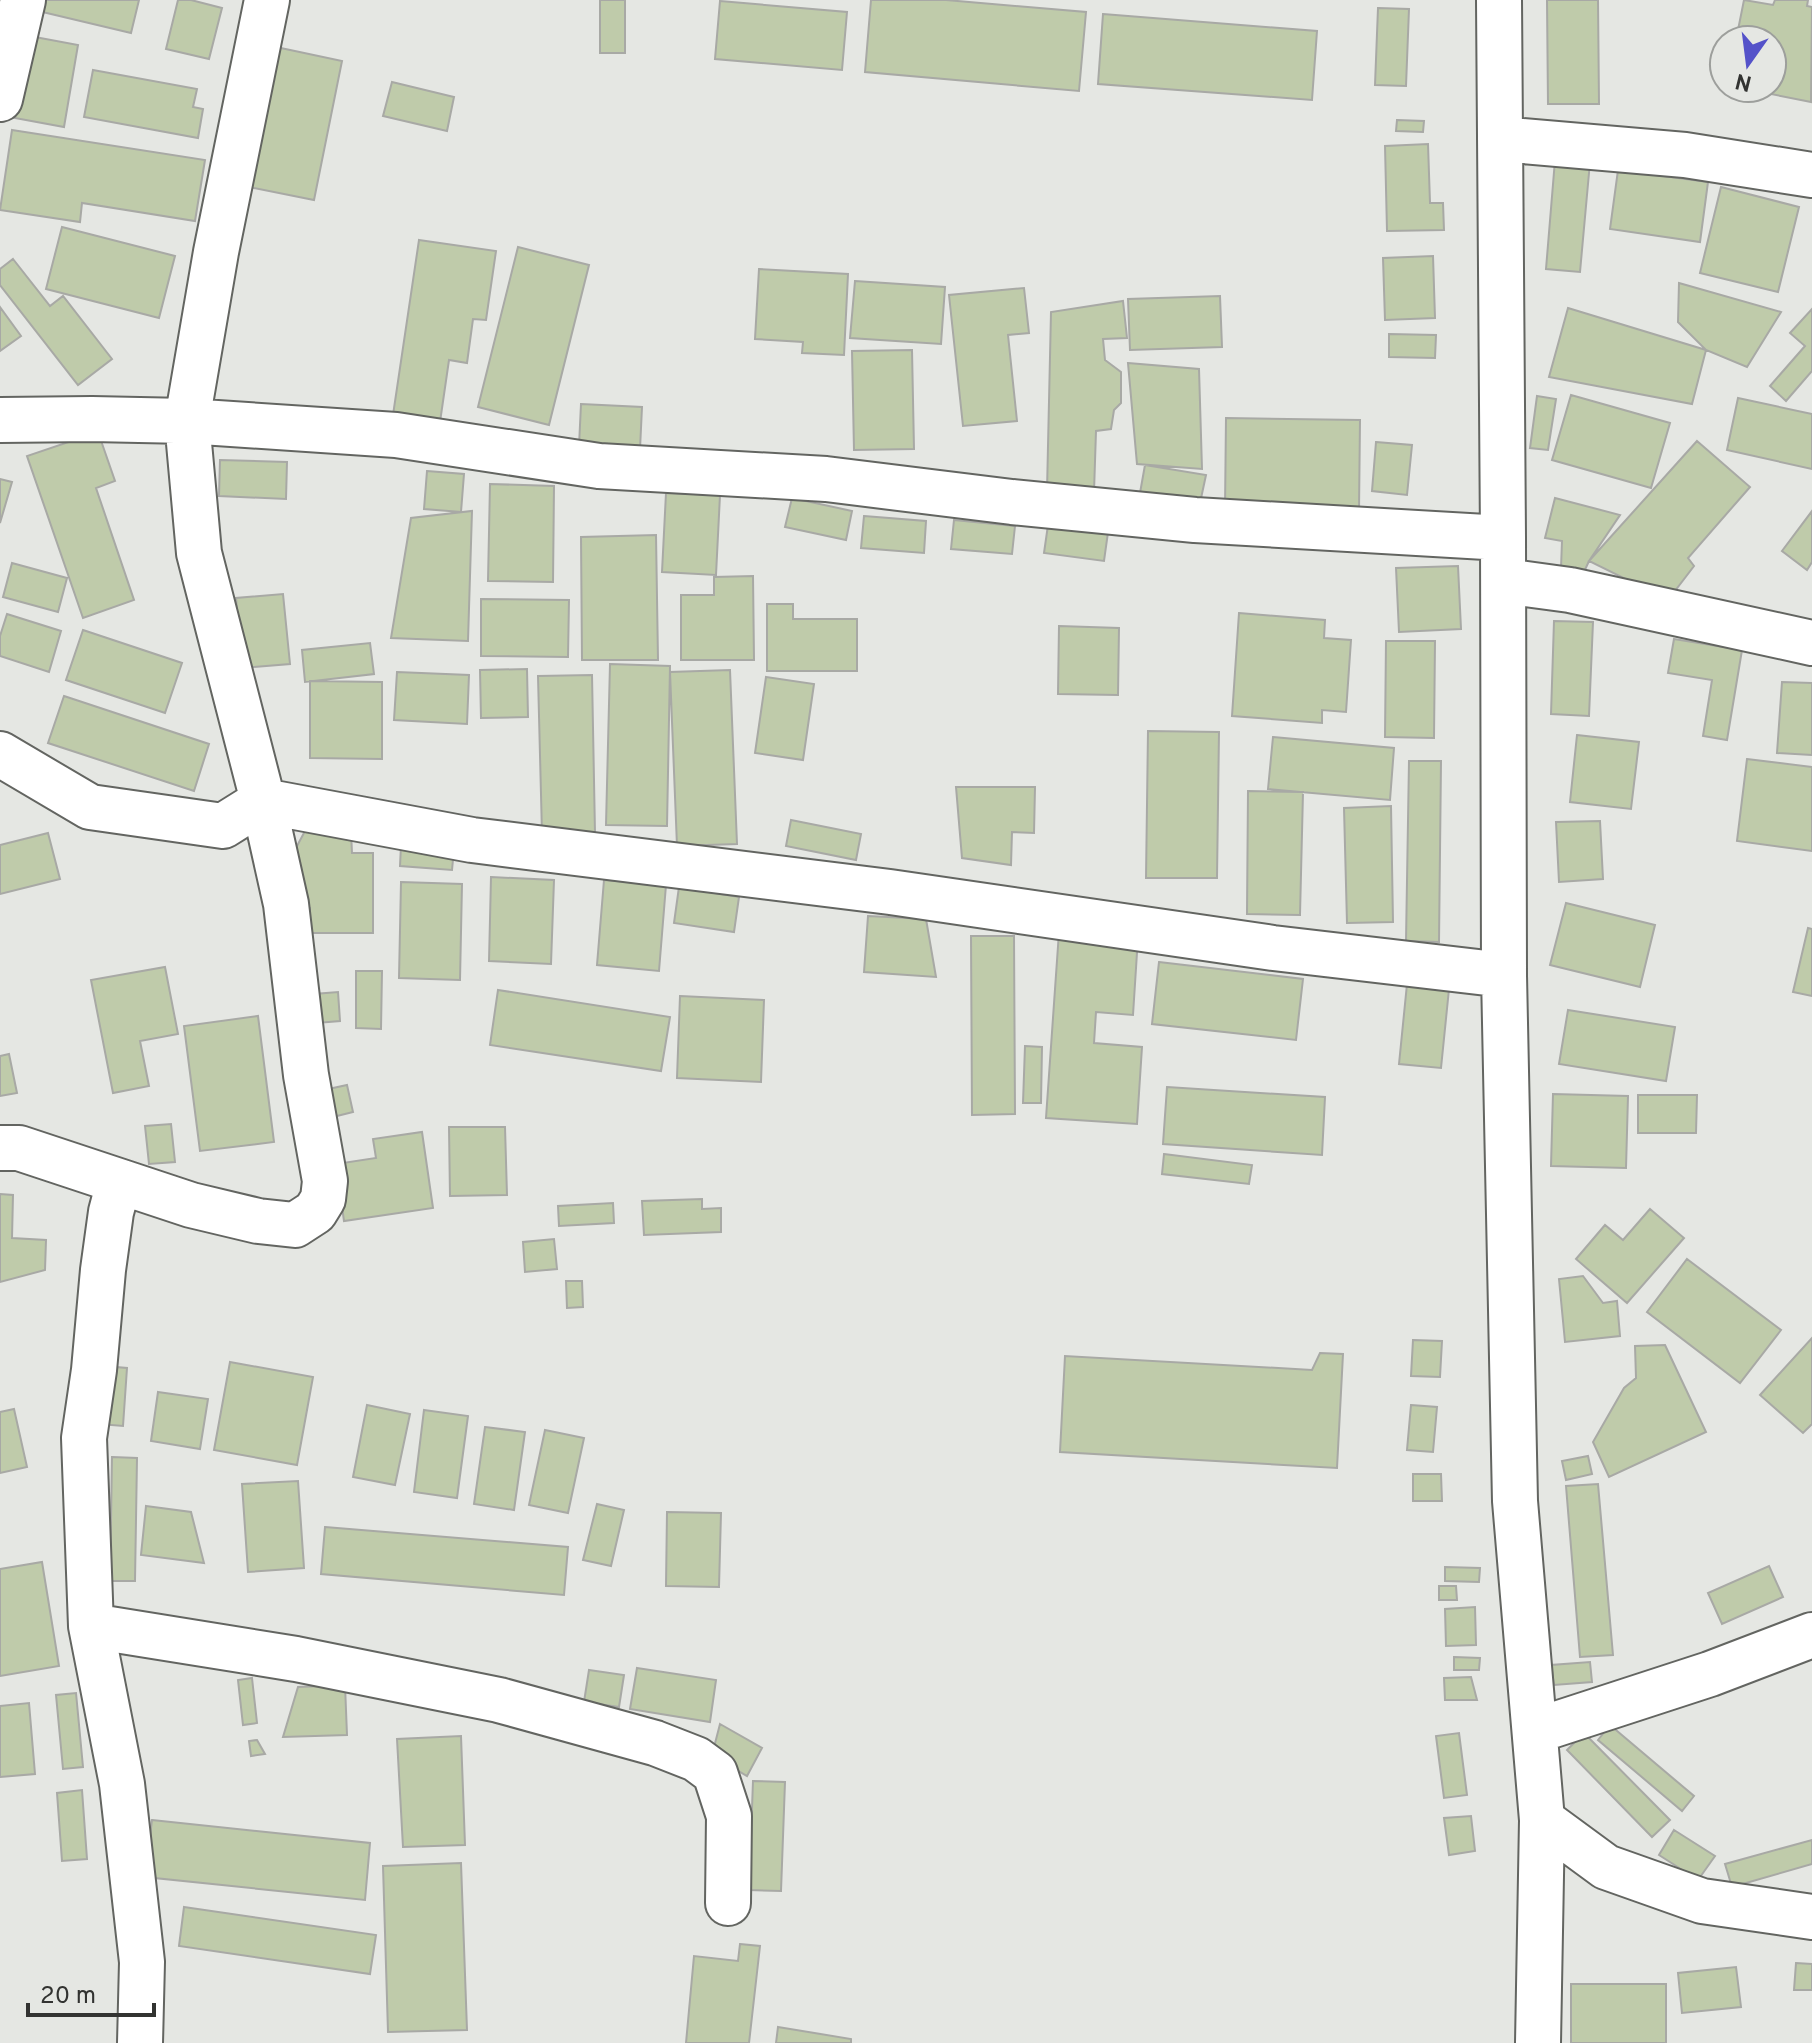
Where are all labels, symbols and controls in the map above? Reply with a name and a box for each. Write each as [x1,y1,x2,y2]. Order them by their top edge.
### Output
north arrow [1708,24,1788,104]
text: N [1733,66,1755,96]
scale bar [28,1967,154,2017]
text: 20 m [40,1982,96,2012]

